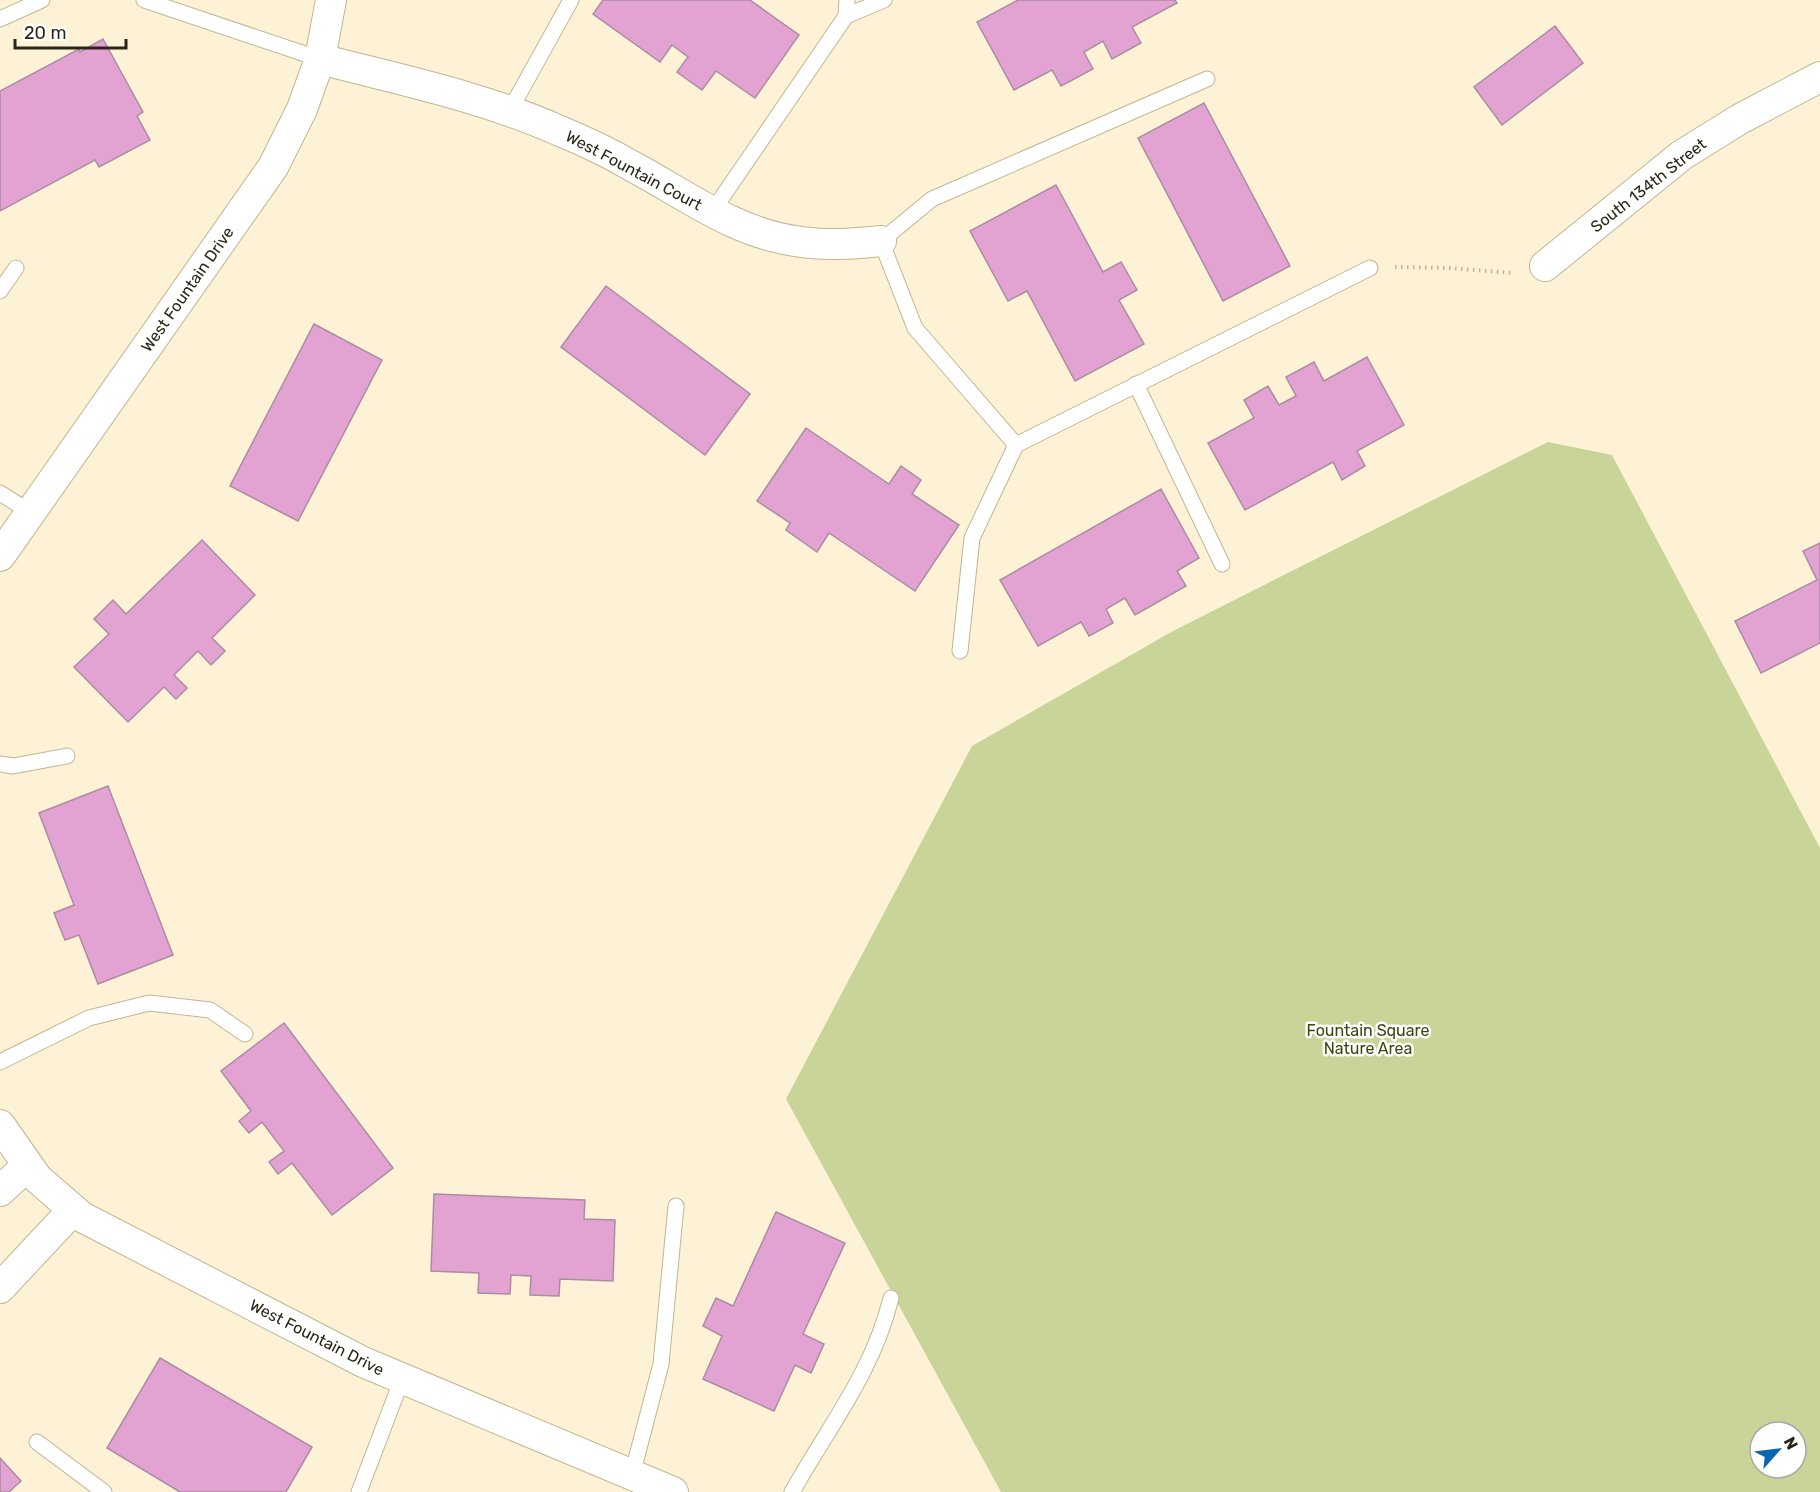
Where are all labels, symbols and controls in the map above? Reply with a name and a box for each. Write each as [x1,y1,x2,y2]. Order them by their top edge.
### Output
scale bar [15,12,126,50]
text: 20 m [24,22,66,44]
street label: West Fountain Court [562,126,705,214]
street label: South 134th Street [1587,134,1710,236]
street label: West Fountain Drive [137,223,238,356]
park label: Fountain Square Nature Area [1307,1021,1430,1058]
street label: West Fountain Drive [246,1295,387,1380]
north arrow [1748,1420,1808,1480]
text: N [1780,1434,1802,1453]

